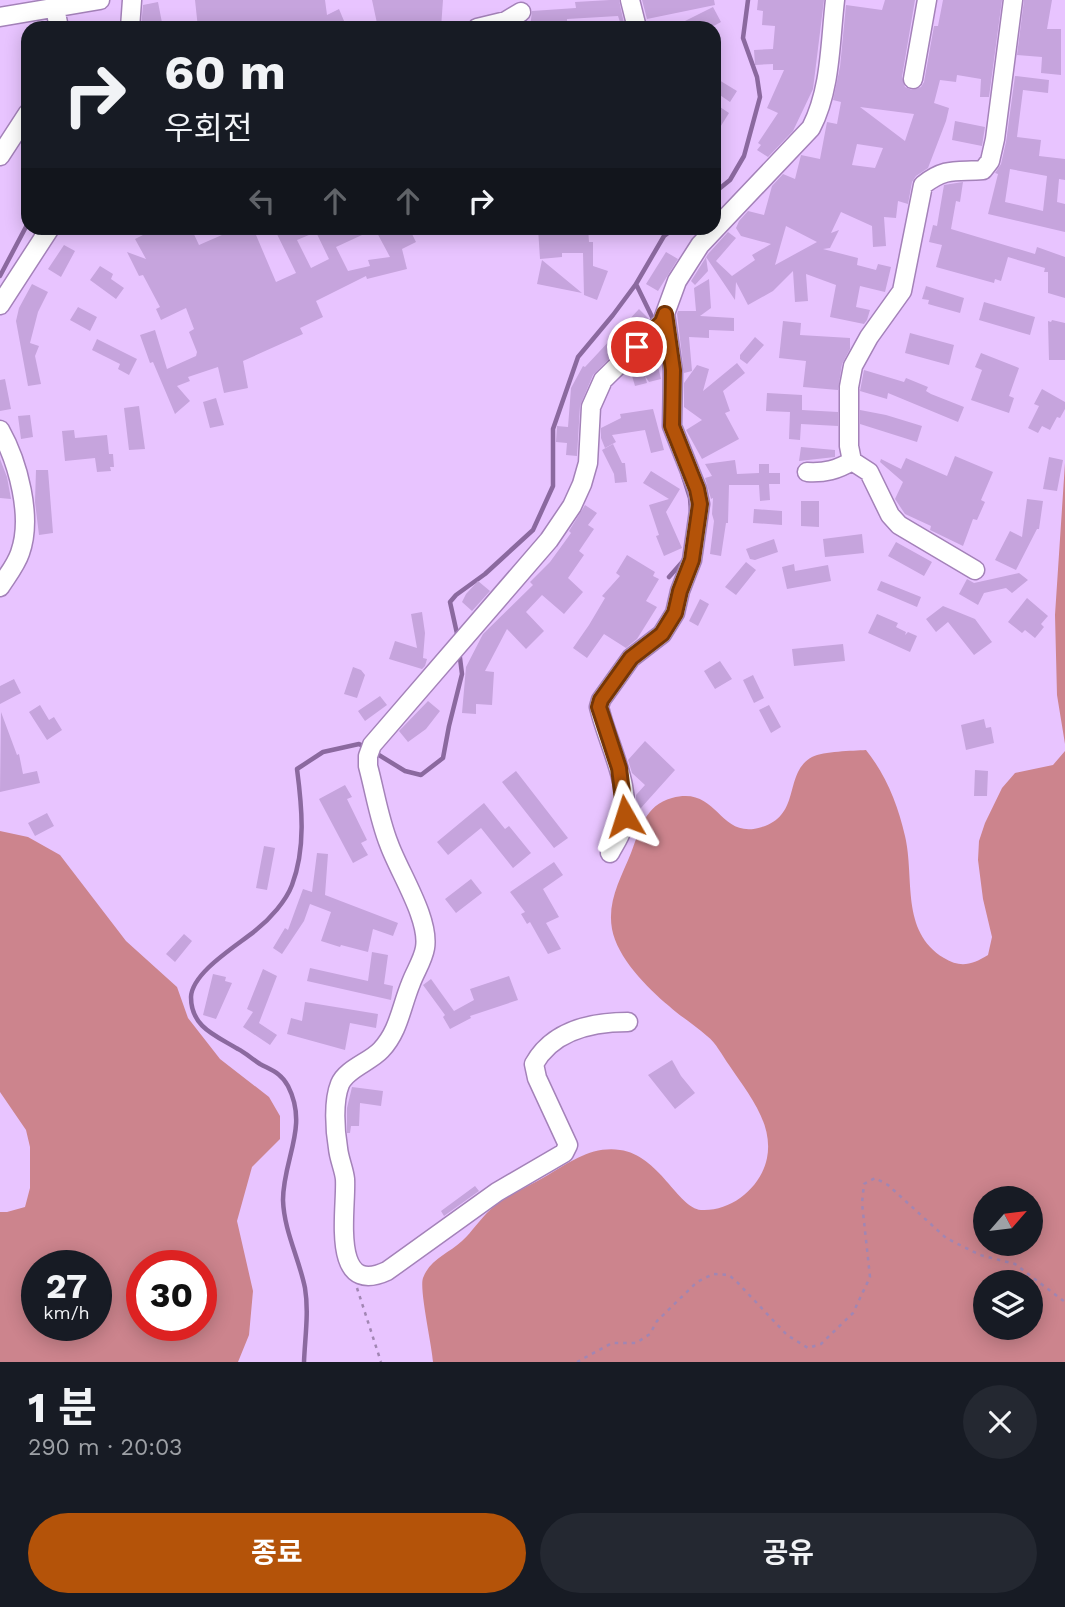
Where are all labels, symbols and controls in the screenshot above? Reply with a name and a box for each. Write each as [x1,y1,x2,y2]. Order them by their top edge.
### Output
text: 60 m [164,43,286,101]
icon: right [49,49,140,140]
text: 우회전 [164,109,252,147]
icon: left [243,182,281,220]
icon: ahead [316,182,354,220]
icon: ahead [389,182,427,220]
icon: right [462,182,500,220]
pin [607,317,667,377]
icon: arrive [618,328,656,366]
position arrow [588,779,662,853]
north arrow [973,1186,1043,1256]
map controls [973,1186,1043,1340]
speed limit sign: 30 [126,1250,217,1341]
text: 27 [46,1265,87,1307]
button: layers [973,1270,1043,1340]
text: km/h [43,1302,90,1323]
text: 1 분 [28,1383,97,1432]
button: close [963,1385,1037,1459]
text: 290 m · 20:03 [28,1434,182,1461]
button: 종료 [28,1513,526,1593]
button: 공유 [540,1513,1037,1593]

